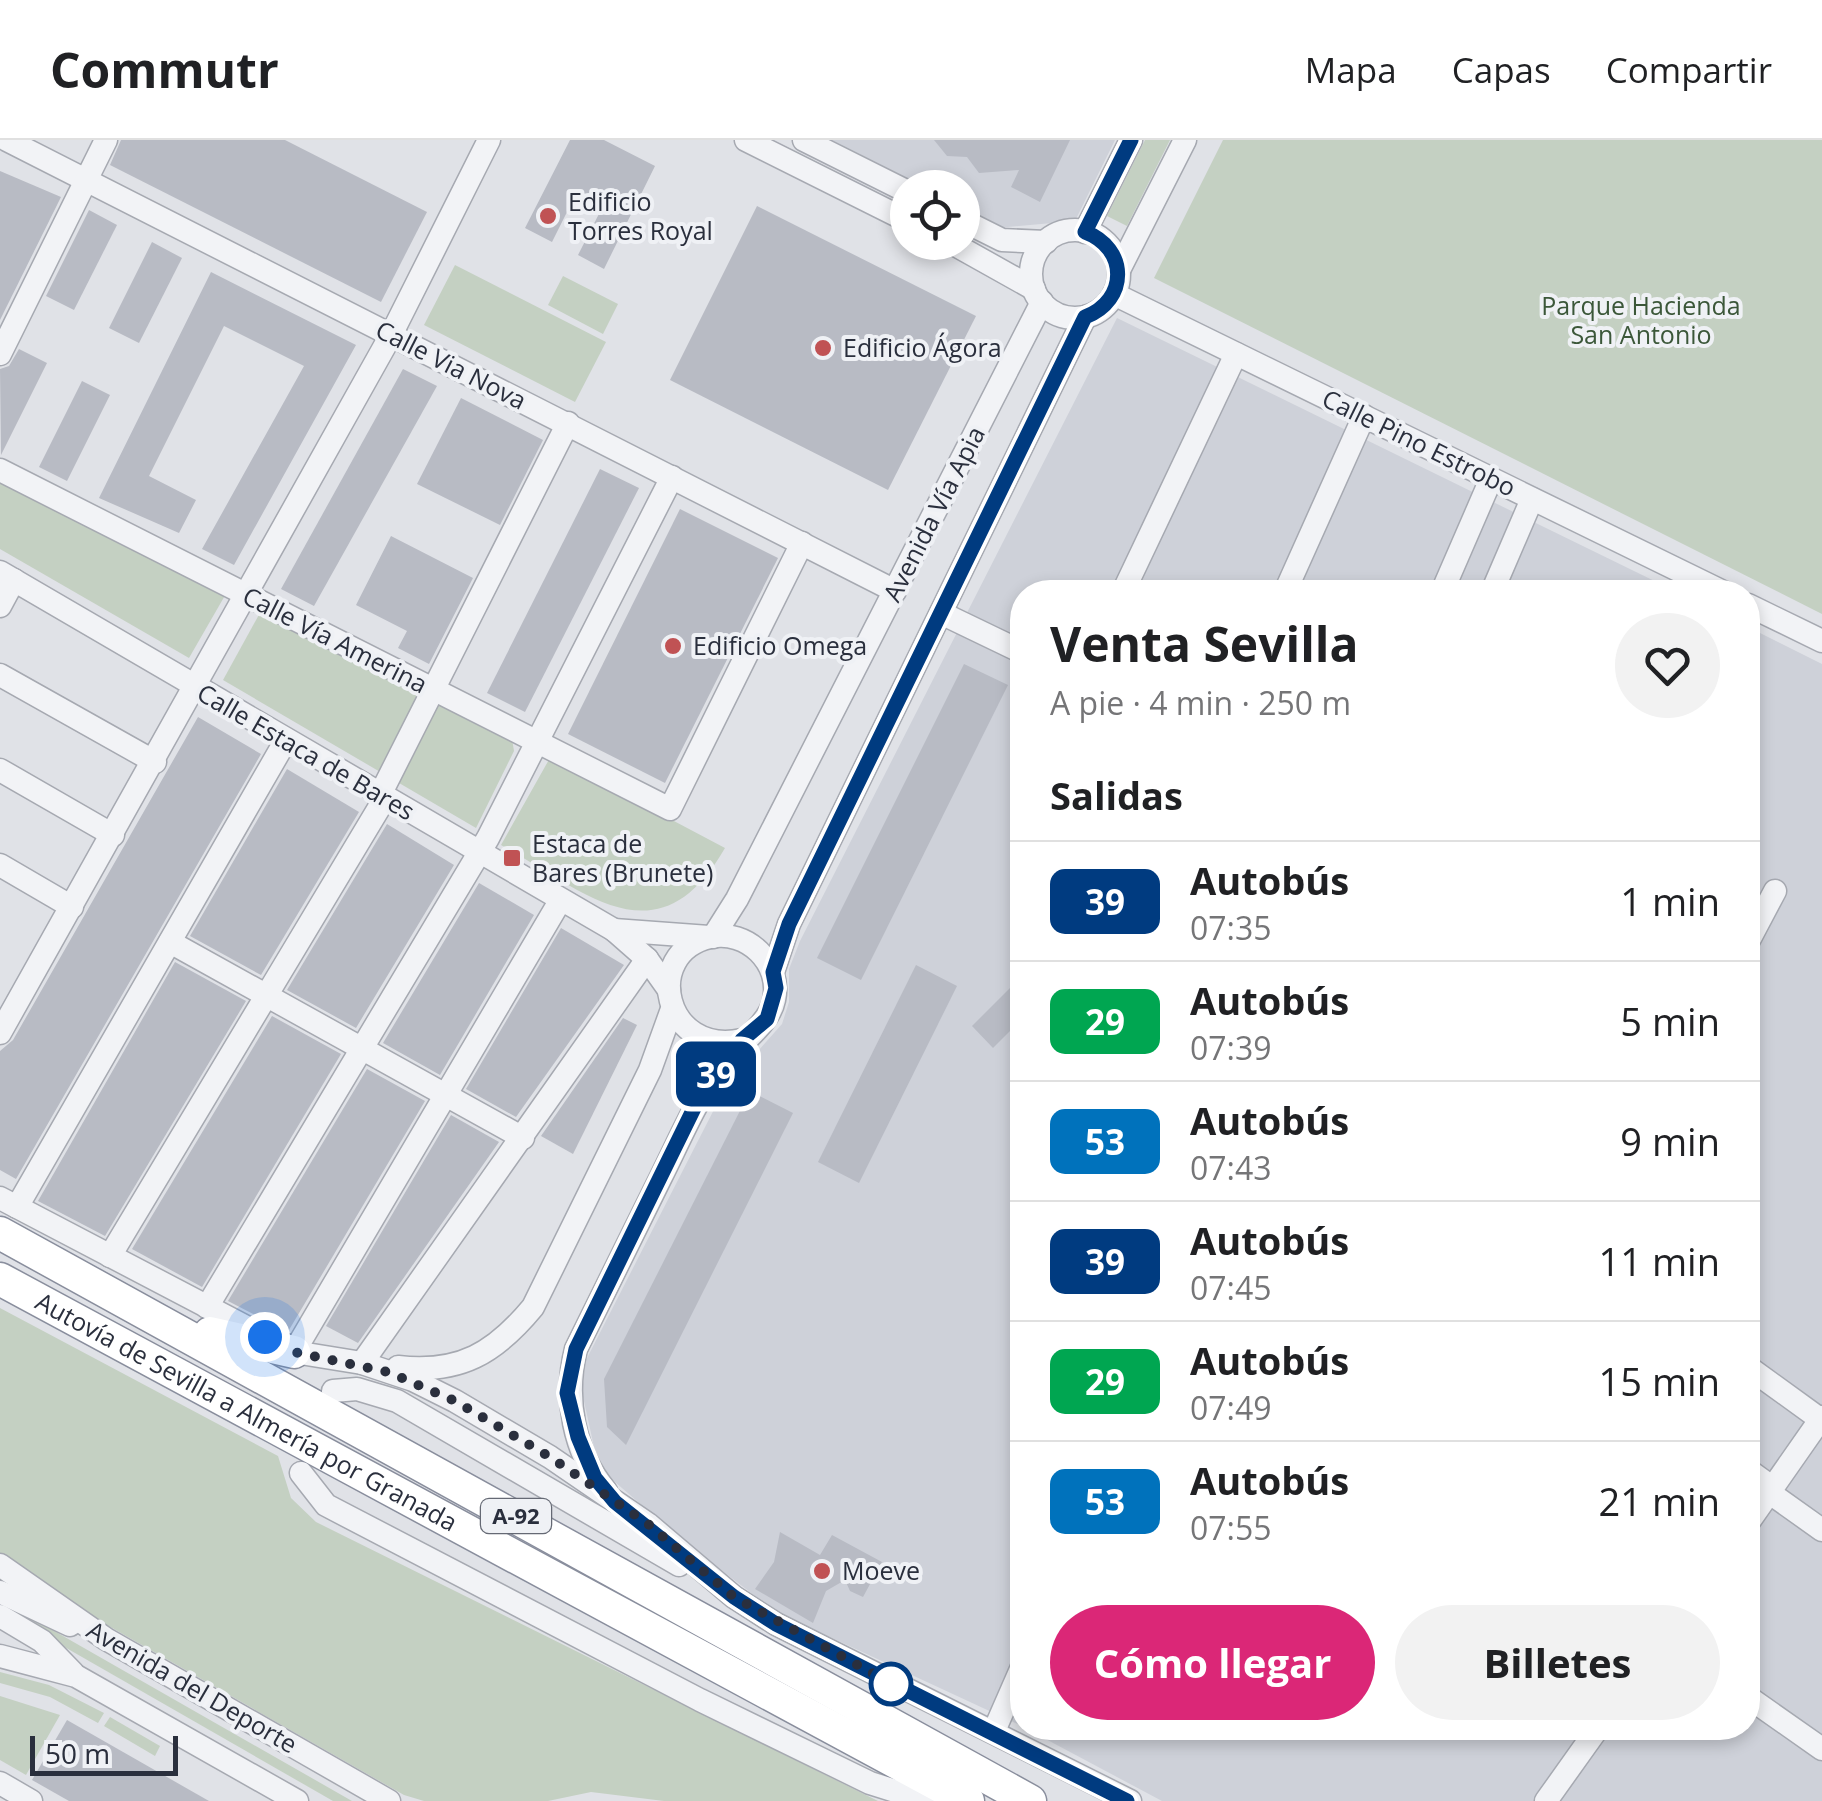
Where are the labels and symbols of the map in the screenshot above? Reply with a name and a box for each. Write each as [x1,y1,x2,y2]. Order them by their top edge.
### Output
place label: Edificio Torres Royal [568,184,713,247]
marker: Edificio Torres Royal [537,205,559,227]
park label: Parque Hacienda San Antonio [1541,288,1741,351]
street label: Calle Via Nova [370,312,533,417]
place label: Edificio Ágora [843,330,1002,364]
marker: Edificio Ágora [812,337,834,359]
street label: Calle Pino Estrobo [1317,381,1522,504]
street label: Avenida Vía Apia [874,420,992,607]
street label: Calle Vía Amerina [237,578,434,700]
place label: Edificio Omega [693,628,867,662]
marker: Edificio Omega [662,635,684,657]
street label: Calle Estaca de Bares [192,675,421,827]
place label: Estaca de Bares (Brunete) [532,826,713,889]
marker: Estaca de Bares (Brunete) [501,847,523,869]
line badge: 39 [671,1042,761,1106]
street label: Autovía de Sevilla a Almería por Granada [30,1283,464,1539]
your location [240,1312,290,1362]
road number: A-92 [481,1499,551,1533]
place label: Moeve [842,1553,920,1587]
marker: Moeve [811,1560,833,1582]
street label: Avenida del Deporte [81,1612,304,1760]
unlabelled marker [870,1663,912,1705]
scale bar [30,1731,178,1776]

